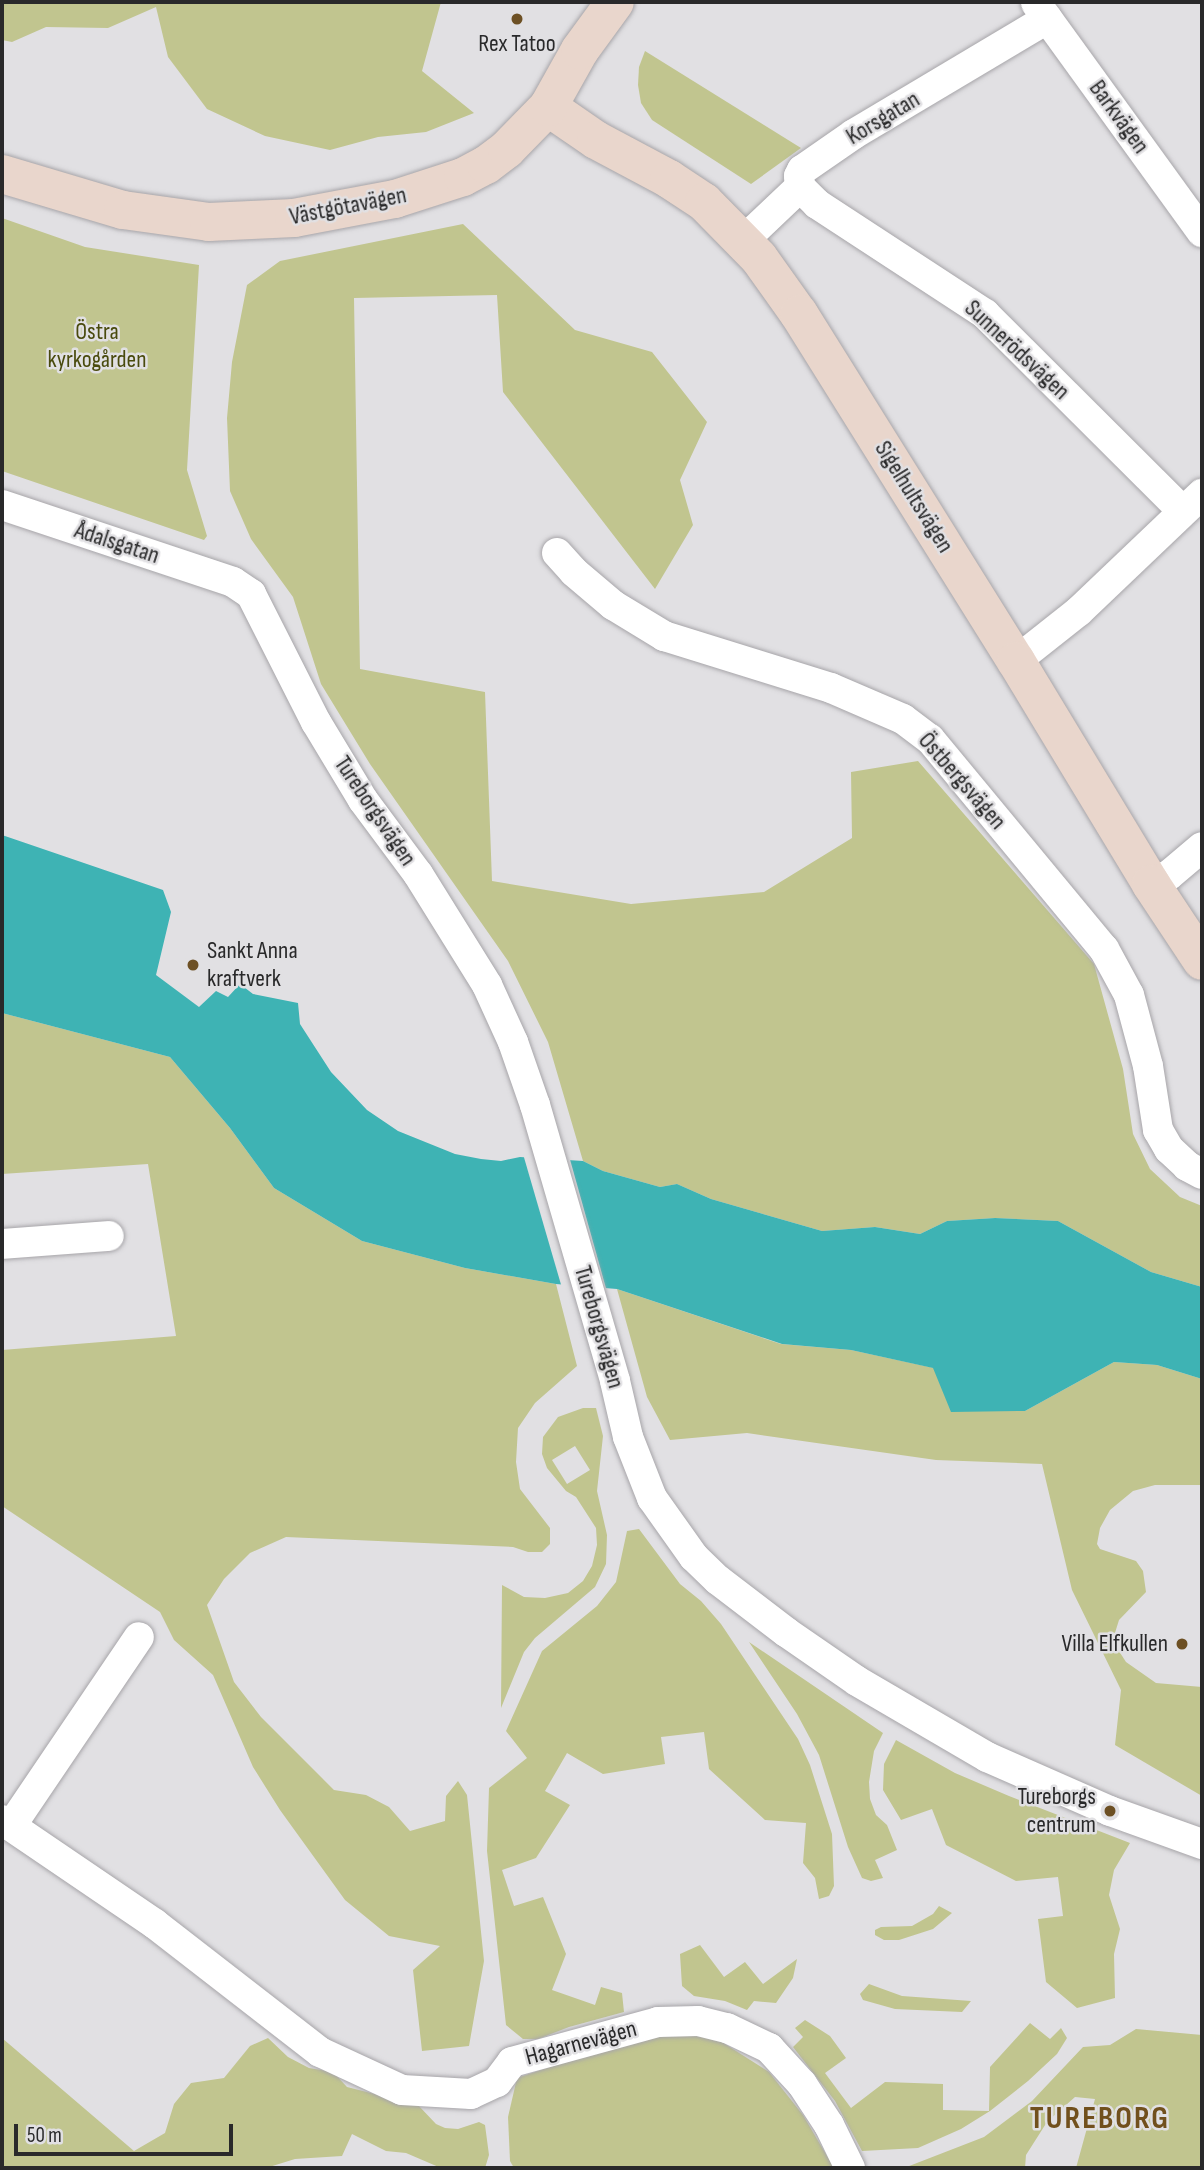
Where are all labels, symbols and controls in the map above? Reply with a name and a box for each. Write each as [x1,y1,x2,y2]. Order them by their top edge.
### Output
marker: Rex Tatoo [509,11,525,27]
place label: Rex Tatoo [478,30,556,58]
street label: Barkvägen [1083,75,1155,159]
street label: Korsgatan [841,85,925,151]
street label: Västgötavägen [287,181,409,231]
street label: Sunnerödsvägen [959,294,1075,406]
park label: Östra kyrkogården [48,318,146,374]
street label: Sigelhultsvägen [868,436,960,558]
street label: Ådalsgatan [71,516,163,570]
street label: Östbergsvägen [912,727,1012,835]
street label: Tureborgsvägen [328,751,422,871]
place label: Sankt Anna kraftverk [207,937,298,993]
marker: Sankt Anna kraftverk [185,957,201,973]
street label: Tureborgsvägen [568,1262,630,1392]
place label: Villa Elfkullen [1061,1630,1168,1658]
marker: Villa Elfkullen [1174,1636,1190,1652]
place label: Tureborgs centrum [1017,1783,1096,1839]
marker: Tureborgs centrum [1102,1803,1118,1819]
street label: Hagarnevägen [522,2014,640,2072]
district label: TUREBORG [1031,2100,1169,2138]
scale bar [18,2110,236,2154]
text: 50 m [27,2123,62,2148]

